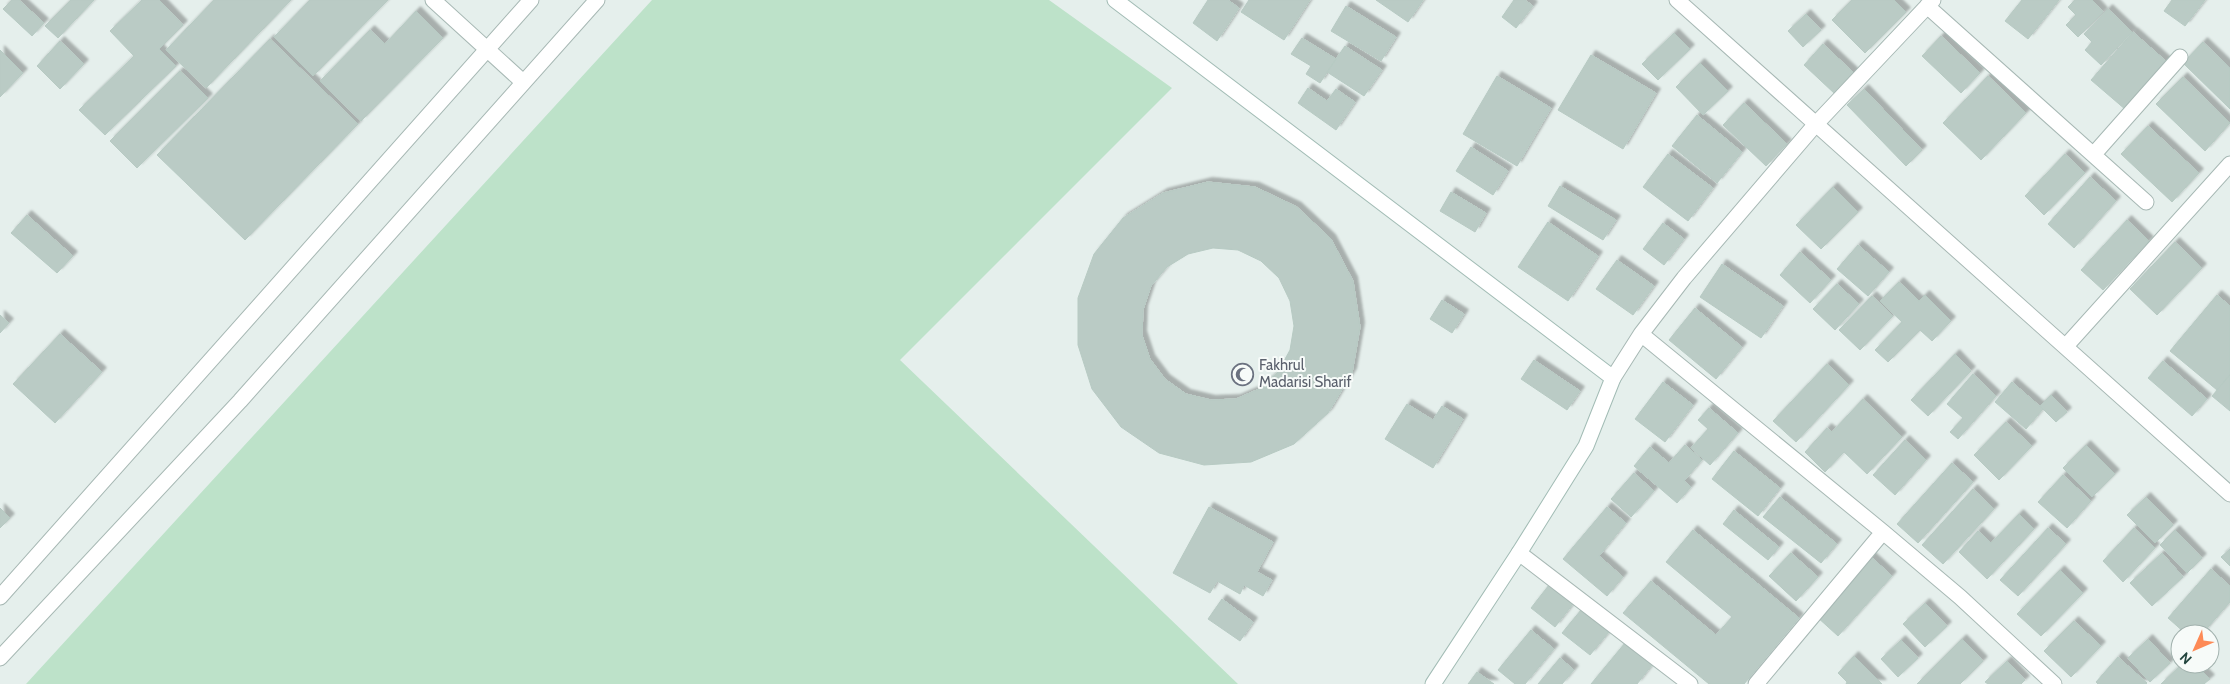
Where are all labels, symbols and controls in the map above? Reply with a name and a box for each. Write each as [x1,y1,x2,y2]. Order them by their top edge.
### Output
place label: Fakhrul Madarisi Sharif [1259,356,1351,391]
mosque icon: Fakhrul Madarisi Sharif [1231,362,1255,386]
north arrow [2170,624,2220,674]
text: N [2176,648,2196,668]

